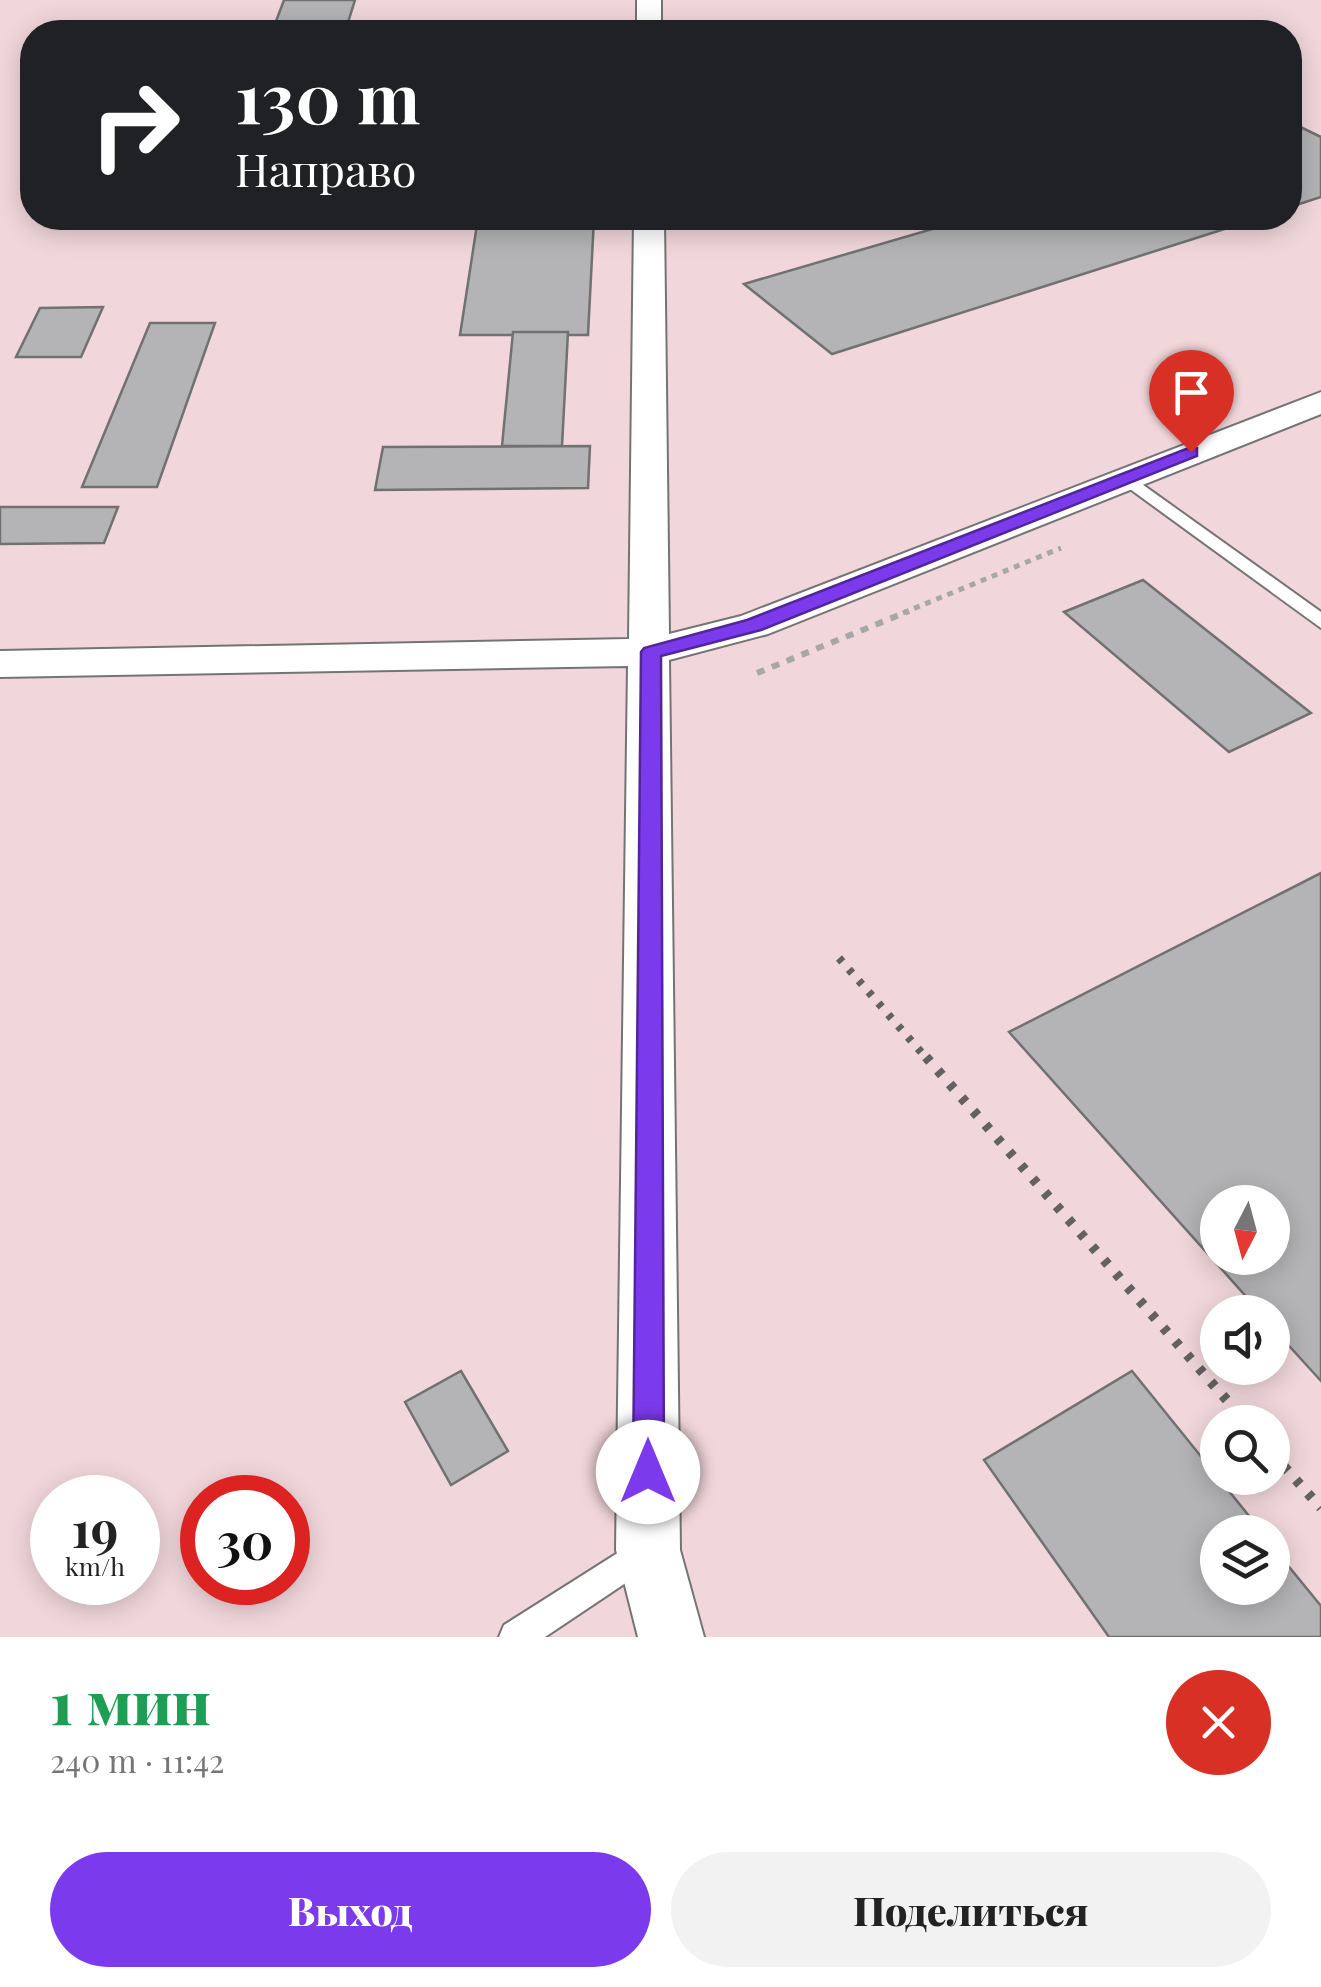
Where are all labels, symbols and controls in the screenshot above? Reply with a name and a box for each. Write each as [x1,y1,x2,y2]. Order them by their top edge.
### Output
text: 130 m [235,48,420,142]
icon: right [70,60,200,190]
text: Направо [235,138,417,198]
pin [1149,350,1234,453]
icon: arrive [1164,365,1219,420]
north arrow [1200,1185,1290,1275]
map controls [1200,1185,1290,1605]
button: sound [1200,1295,1290,1385]
button: search [1200,1405,1290,1495]
position arrow [596,1420,700,1524]
speed limit sign: 30 [180,1475,310,1605]
text: 19 [72,1494,118,1561]
button: layers [1200,1515,1290,1605]
text: km/h [65,1549,125,1582]
text: 1 мин [50,1660,211,1740]
button: close [1166,1670,1271,1775]
text: 240 m · 11:42 [50,1738,224,1781]
button: Выход [50,1852,651,1967]
button: Поделиться [671,1852,1271,1967]

